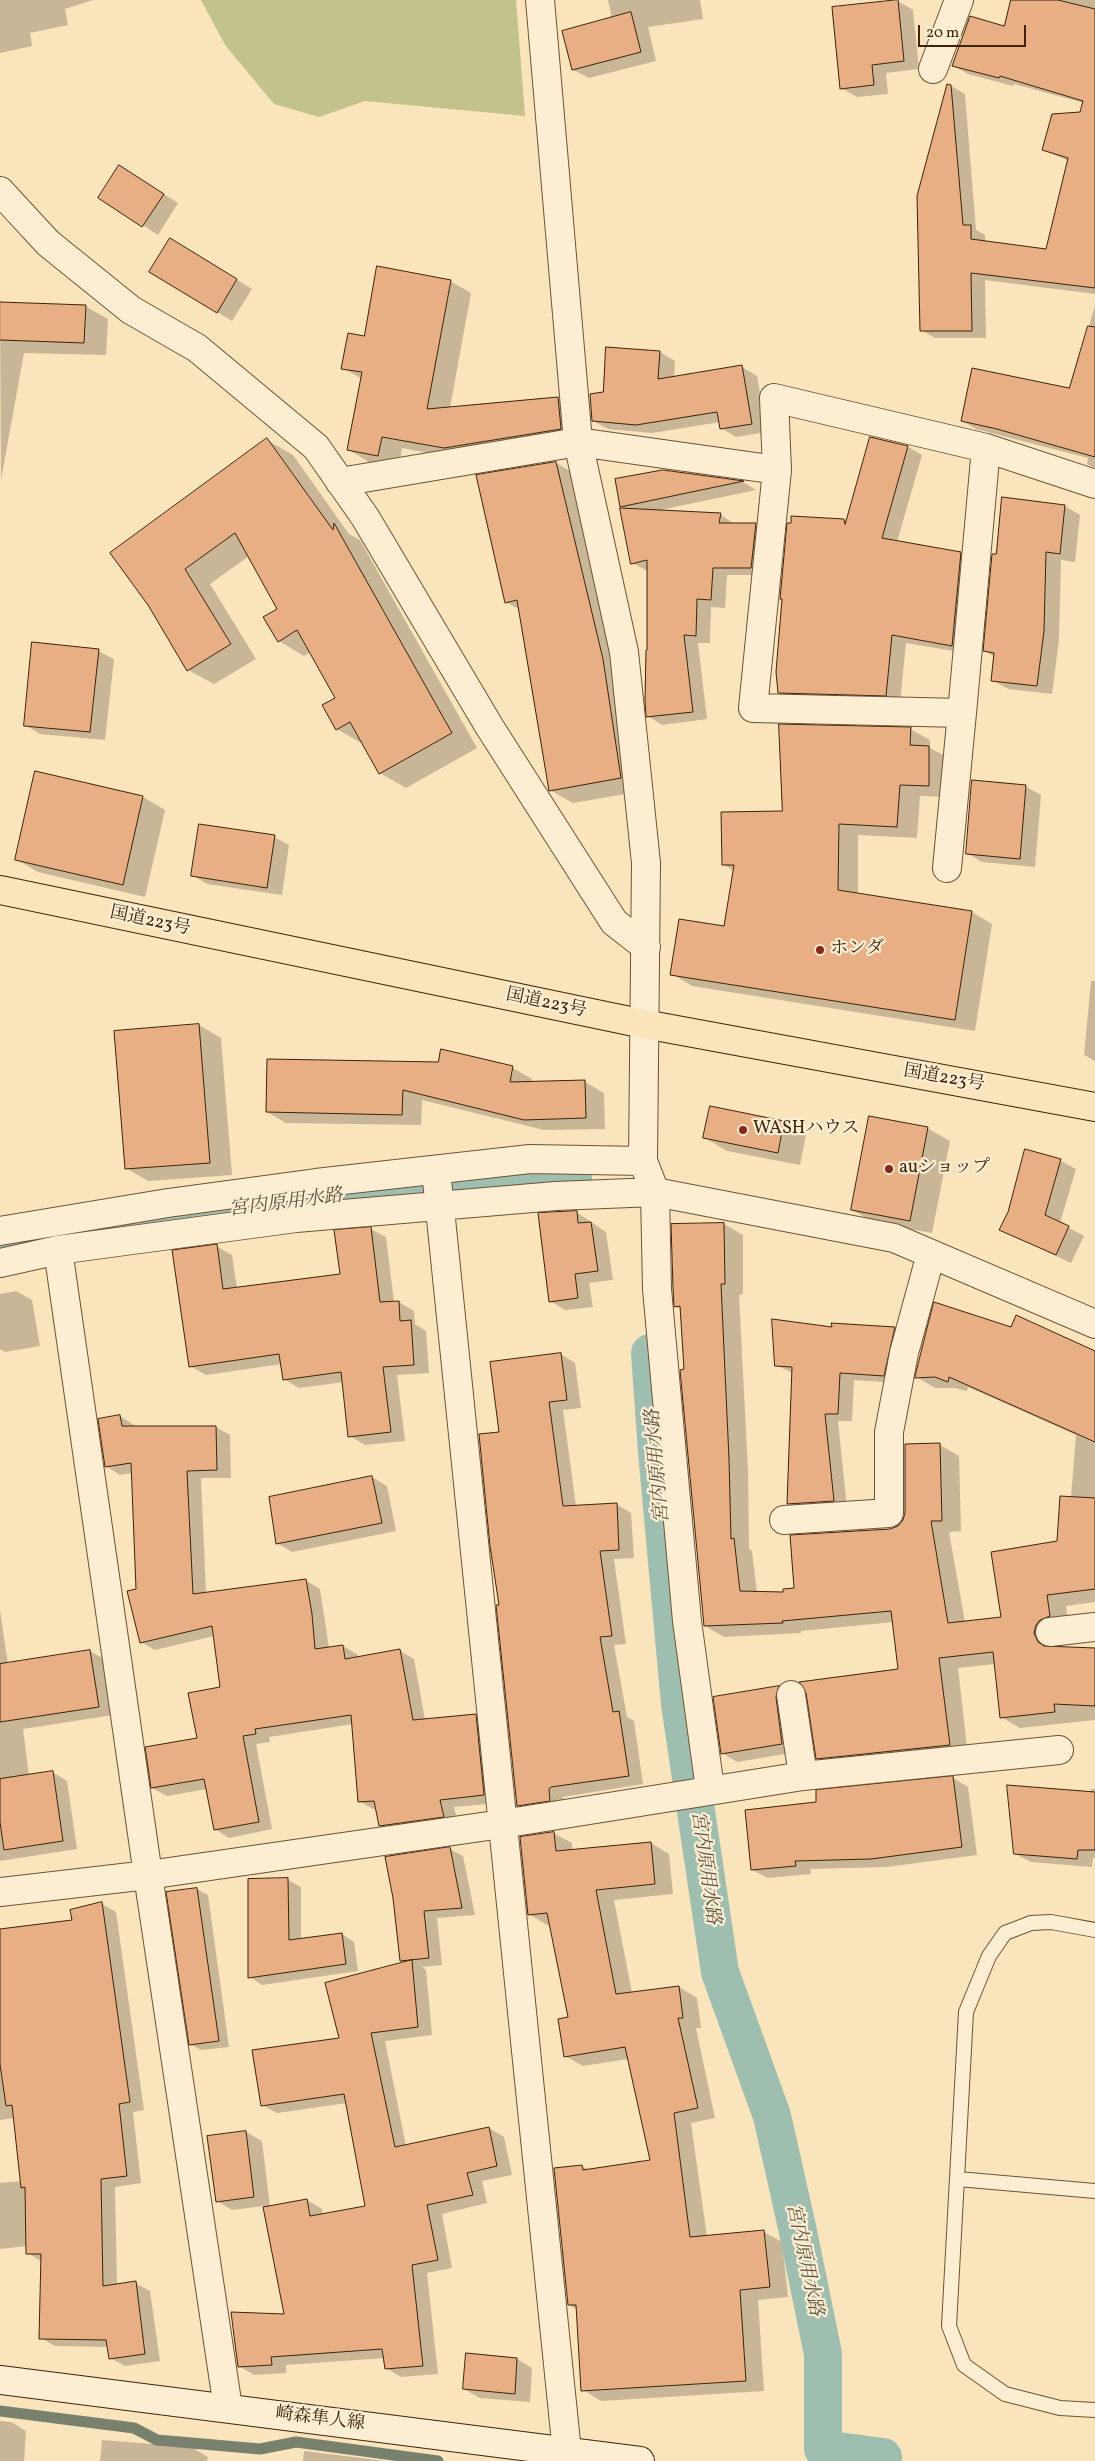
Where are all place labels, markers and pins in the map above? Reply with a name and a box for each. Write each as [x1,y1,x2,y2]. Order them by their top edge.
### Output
place label: ホンダ [830,939,884,961]
marker: ホンダ [814,944,826,956]
place label: WASHハウス [753,1119,859,1141]
marker: WASHハウス [737,1124,749,1136]
place label: auショップ [899,1158,990,1180]
marker: auショップ [883,1163,895,1175]

